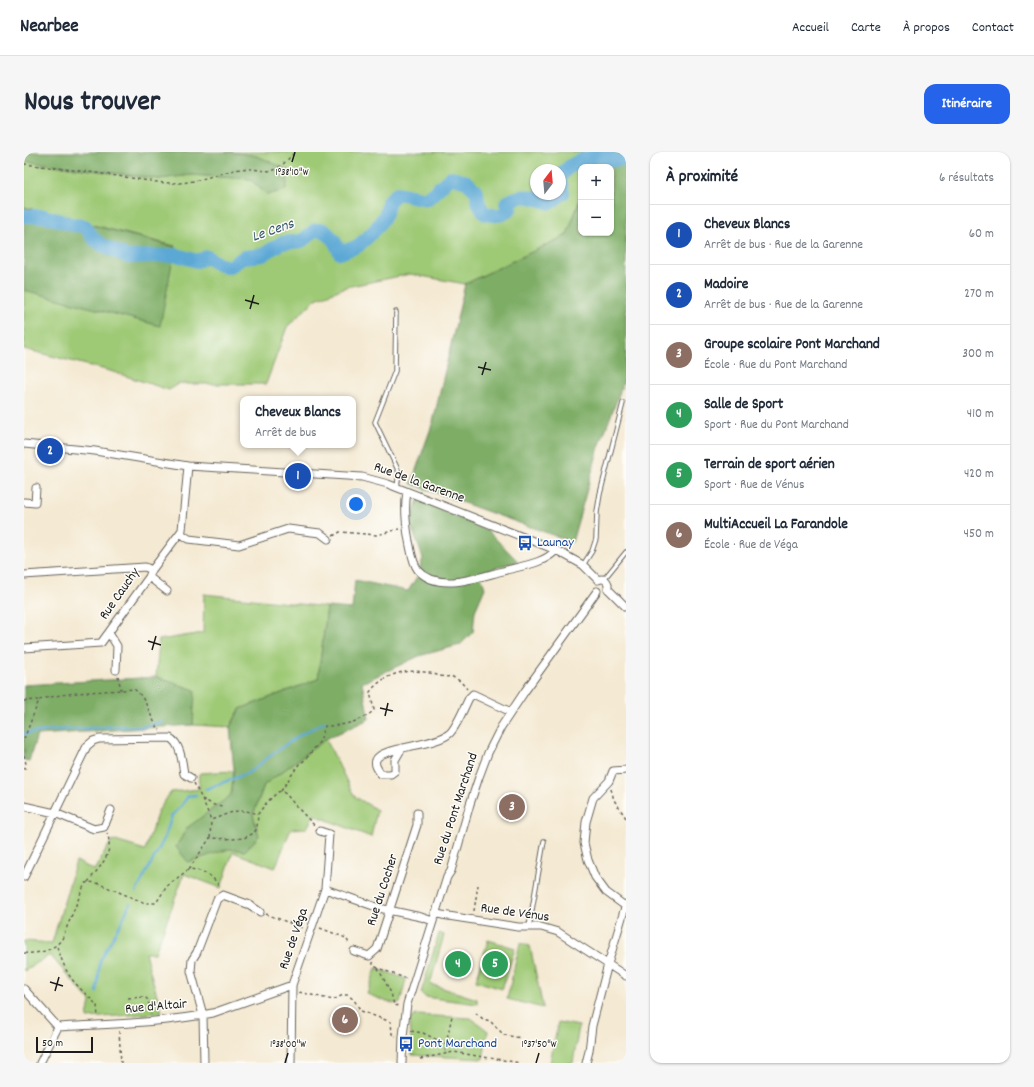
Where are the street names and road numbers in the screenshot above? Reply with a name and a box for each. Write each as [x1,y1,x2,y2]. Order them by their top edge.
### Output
street label: Rue de la Garenne [371,457,467,509]
street label: Rue Cauchy [95,564,145,624]
street label: Rue du Pont Marchand [428,750,484,868]
street label: Rue du Cocher [362,851,404,929]
street label: Rue de Vénus [479,898,551,928]
street label: Rue de Véga [274,905,314,972]
street label: Rue d'Altair [124,994,189,1020]

